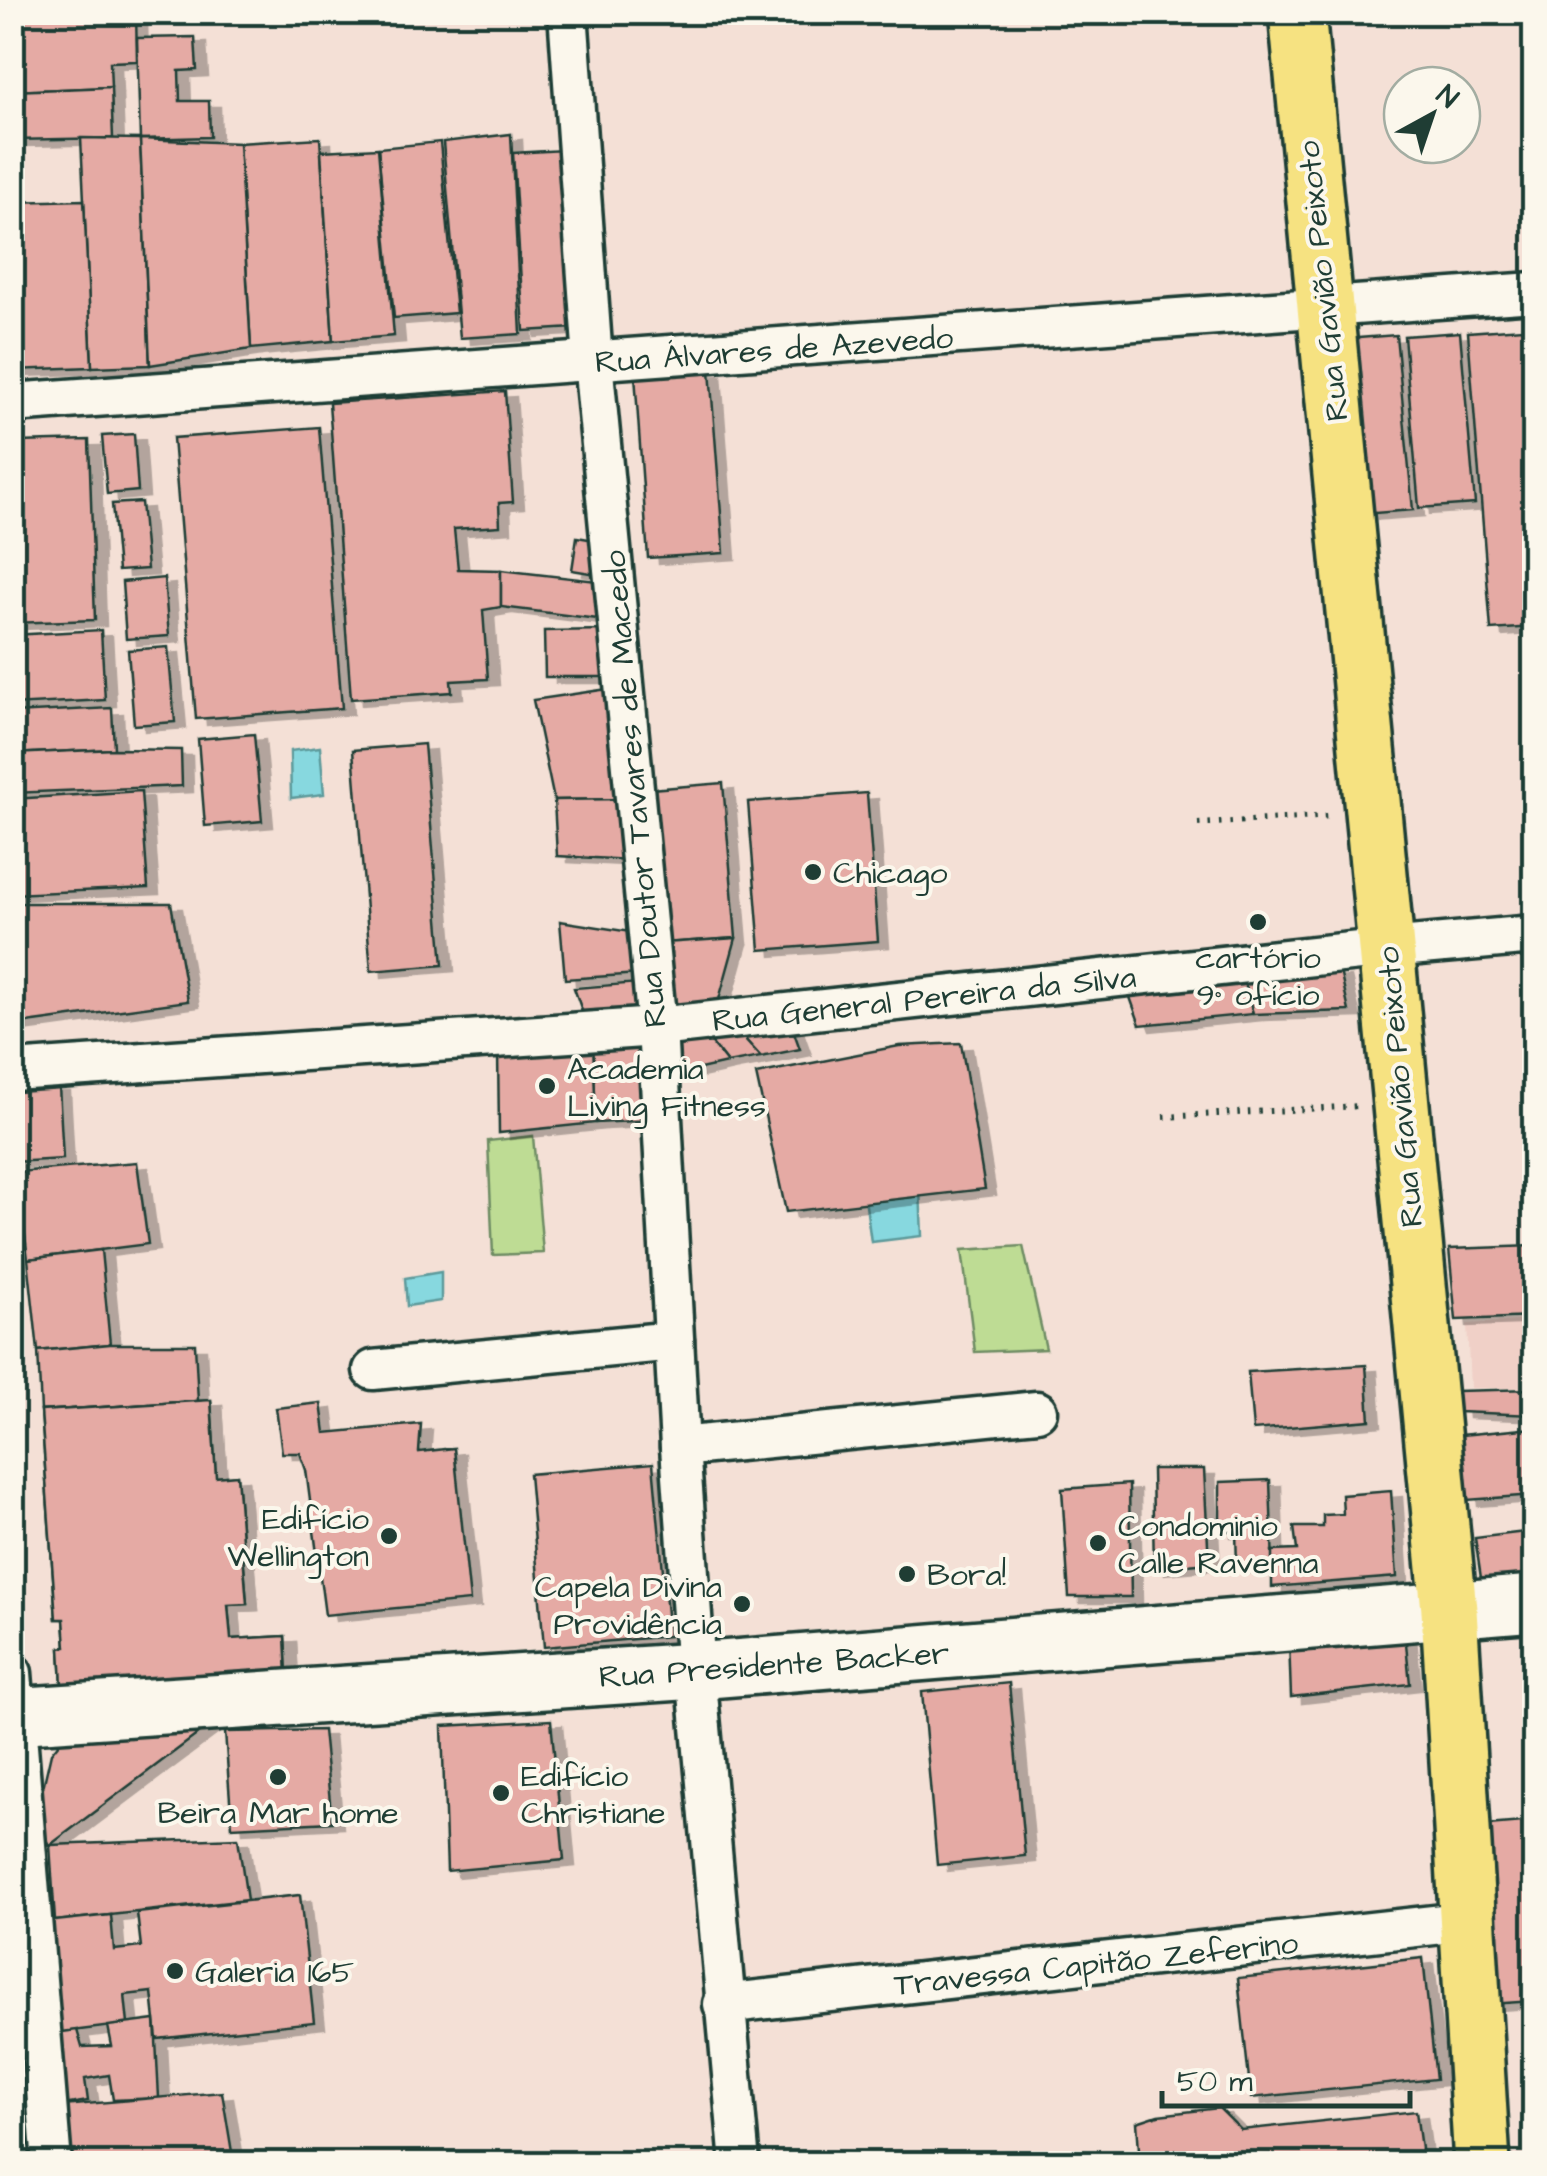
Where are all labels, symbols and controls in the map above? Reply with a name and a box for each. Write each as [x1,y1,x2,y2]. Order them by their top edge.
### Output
north arrow [1382,65,1482,165]
text: N [1428,76,1467,118]
street label: Rua Gavião Peixoto [1286,138,1361,423]
street label: Rua Álvares de Azevedo [594,316,955,385]
street label: Rua Doutor Tavares de Macedo [592,548,679,1029]
place label: Chicago [833,851,947,896]
marker: Chicago [802,861,824,883]
marker: cartório 9° ofício [1247,911,1269,933]
place label: cartório 9° ofício [1195,936,1321,1018]
street label: Rua Gavião Peixoto [1366,945,1435,1229]
street label: Rua General Pereira da Silva [710,955,1138,1044]
place label: Academia Living Fitness [567,1047,766,1129]
marker: Academia Living Fitness [536,1075,558,1097]
place label: Edifício Wellington [227,1497,369,1579]
place label: Condominio Calle Ravenna [1118,1504,1318,1586]
marker: Edifício Wellington [378,1525,400,1547]
marker: Condominio Calle Ravenna [1087,1532,1109,1554]
place label: Bora! [927,1553,1006,1598]
marker: Bora! [896,1563,918,1585]
place label: Capela Divina Providência [535,1565,722,1647]
marker: Capela Divina Providência [731,1593,753,1615]
street label: Rua Presidente Backer [597,1631,951,1700]
place label: Edifício Christiane [521,1754,665,1836]
marker: Beira Mar home [267,1766,289,1788]
marker: Edifício Christiane [490,1782,512,1804]
place label: Beira Mar home [158,1791,398,1836]
street label: Travessa Capitão Zeferino [892,1921,1300,2008]
place label: Galeria 165 [195,1950,355,1995]
marker: Galeria 165 [164,1960,186,1982]
scale bar [1162,2046,1410,2108]
text: 50 m [1177,2061,1253,2103]

